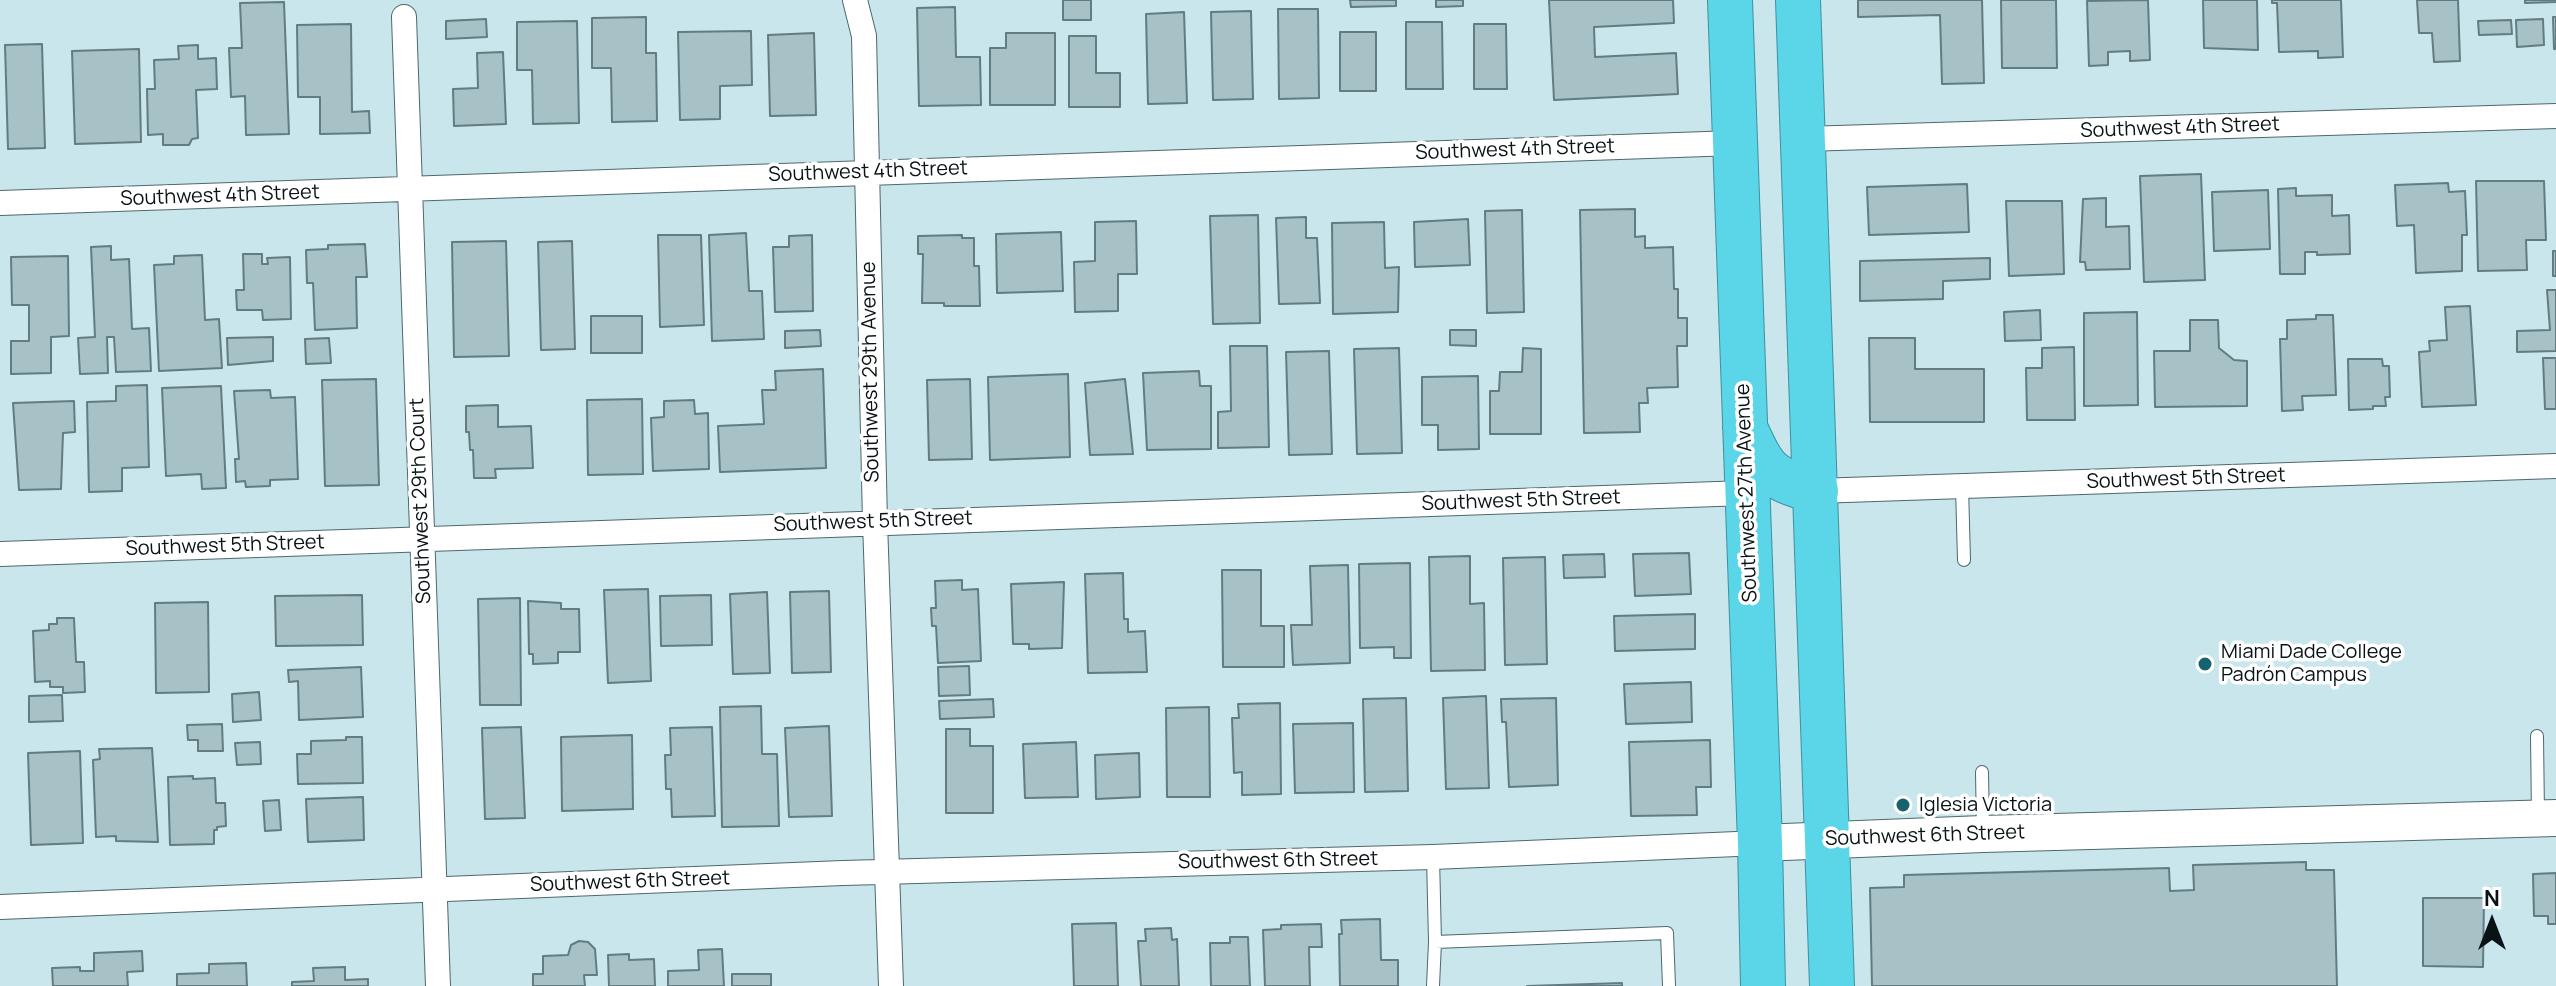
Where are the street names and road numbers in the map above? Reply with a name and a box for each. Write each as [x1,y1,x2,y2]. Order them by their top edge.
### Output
street label: Southwest 4th Street [2080,113,2280,143]
street label: Southwest 4th Street [1415,135,1615,165]
street label: Southwest 4th Street [768,157,968,187]
street label: Southwest 4th Street [120,181,320,211]
street label: Southwest 29th Avenue [857,261,885,483]
street label: Southwest 27th Avenue [1731,383,1763,603]
street label: Southwest 29th Court [405,398,437,604]
street label: Southwest 5th Street [2086,464,2286,494]
street label: Southwest 5th Street [1421,486,1621,516]
street label: Southwest 5th Street [773,507,973,537]
street label: Southwest 5th Street [125,531,325,561]
street label: Southwest 6th Street [1825,821,2025,851]
street label: Southwest 6th Street [1178,847,1378,875]
street label: Southwest 6th Street [530,867,730,897]

